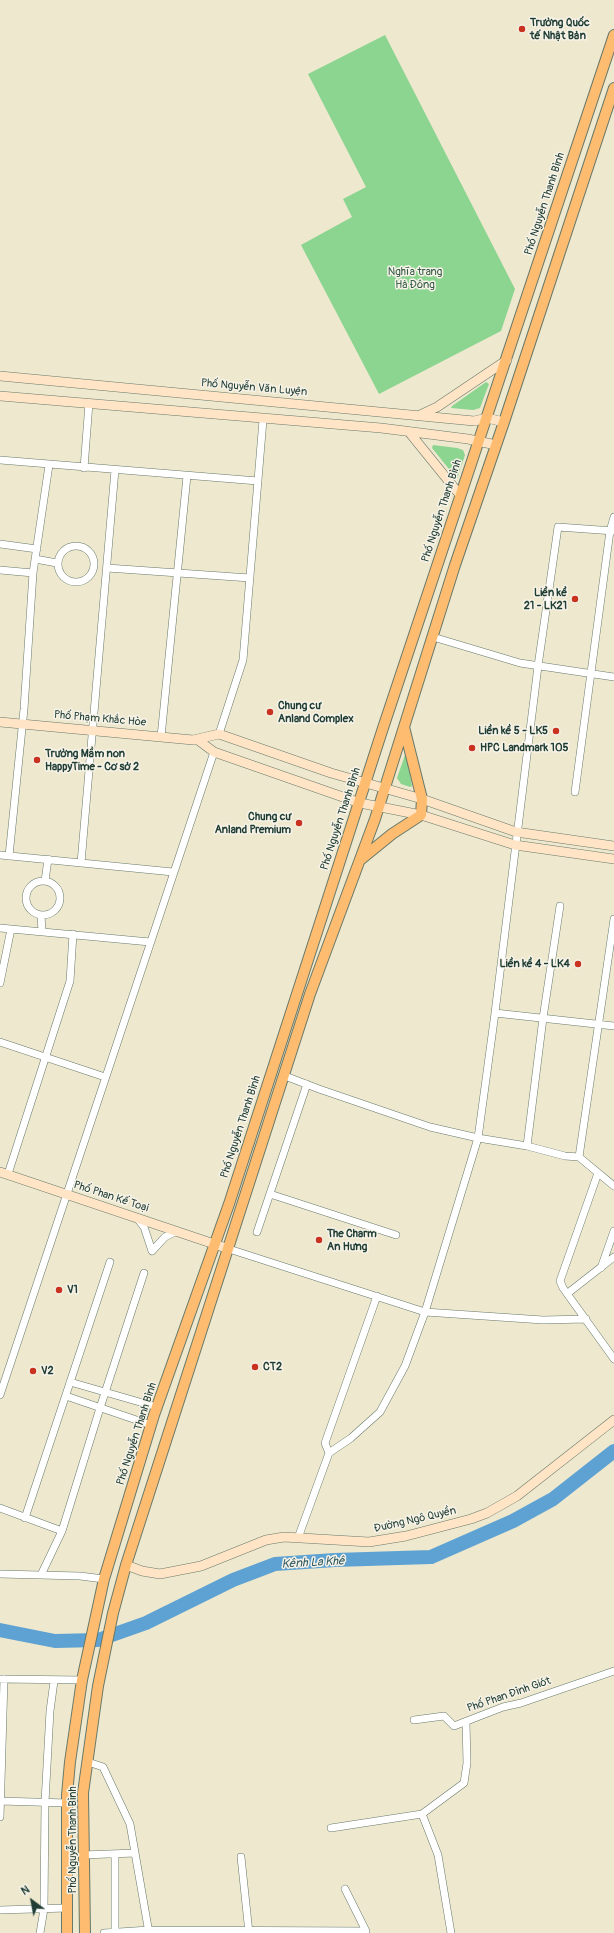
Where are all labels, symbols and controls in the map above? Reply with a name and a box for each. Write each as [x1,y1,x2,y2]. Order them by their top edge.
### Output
place label: Trường Quốc tế Nhật Bản [530,16,590,42]
marker: Trường Quốc tế Nhật Bản [517,24,527,34]
street label: Phố Nguyễn Thanh Bình [522,151,568,257]
park label: Nghĩa trang Hà Đông [388,265,442,291]
street label: Phố Nguyễn Văn Luyện [200,377,308,399]
street label: Phố Nguyễn Thanh Bình [419,458,465,564]
place label: Liền kề 21 - LK21 [524,586,567,612]
marker: Liền kề 21 - LK21 [570,594,580,604]
place label: Chung cư Anland Complex [278,699,354,725]
marker: Chung cư Anland Complex [265,707,275,717]
street label: Phố Phạm Khắc Hòe [53,708,147,730]
place label: Liền kề 5 - LK5 [478,724,548,738]
marker: Liền kề 5 - LK5 [551,726,561,736]
place label: HPC Landmark 105 [480,741,568,755]
marker: HPC Landmark 105 [467,743,477,753]
place label: Trường Mầm non HappyTime - Cơ sở 2 [45,747,139,773]
marker: Trường Mầm non HappyTime - Cơ sở 2 [32,755,42,765]
street label: Phố Nguyễn Thanh Bình [318,766,364,872]
place label: Chung cư Anland Premium [215,810,291,836]
marker: Chung cư Anland Premium [294,818,304,828]
place label: Liền kề 4 - LK4 [500,957,570,971]
marker: Liền kề 4 - LK4 [573,959,583,969]
street label: Phố Nguyễn Thanh Bình [218,1074,264,1180]
street label: Phố Phan Kế Toại [72,1179,150,1215]
place label: The Charm An Hưng [327,1227,377,1253]
marker: The Charm An Hưng [314,1235,324,1245]
place label: V1 [67,1283,78,1297]
marker: V1 [54,1285,64,1295]
place label: CT2 [263,1360,282,1374]
marker: CT2 [250,1362,260,1372]
place label: V2 [41,1364,54,1378]
marker: V2 [28,1366,38,1376]
street label: Phố Nguyễn Thanh Bình [114,1381,160,1487]
street label: Đường Ngô Quyền [373,1504,457,1536]
water label: Kênh La Khê [281,1554,345,1572]
street label: Phố Phan Đình Giót [465,1674,553,1716]
street label: Phố Nguyễn Thanh Bình [66,1786,80,1894]
north arrow [12,1881,52,1921]
text: N [19,1883,32,1898]

